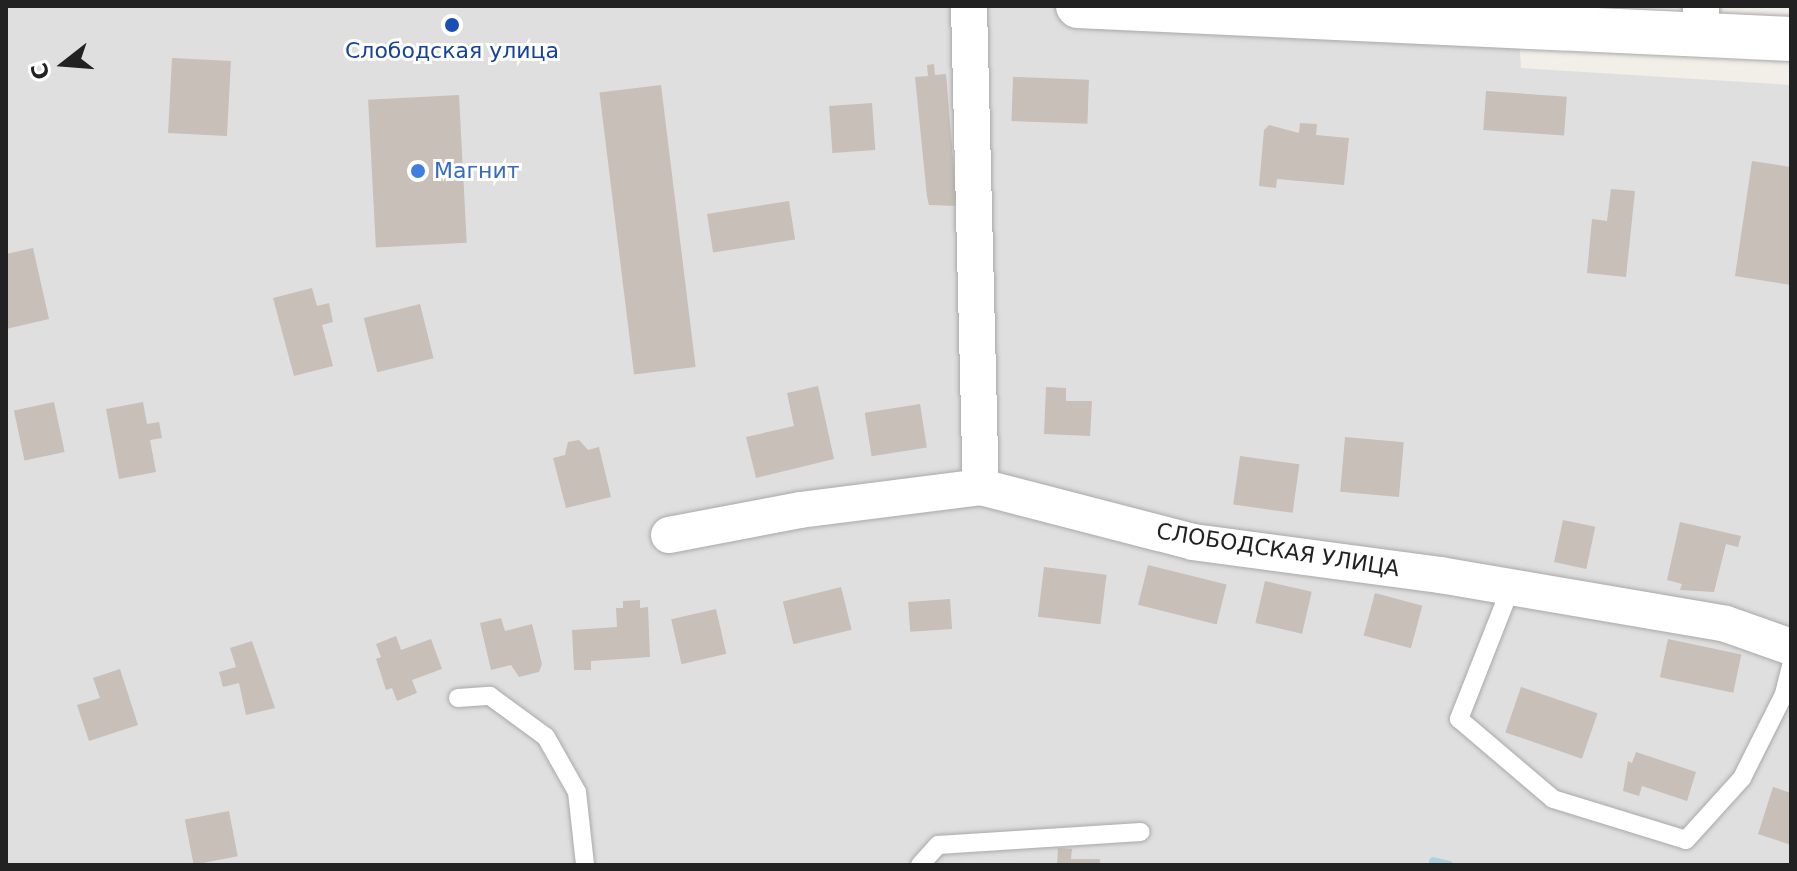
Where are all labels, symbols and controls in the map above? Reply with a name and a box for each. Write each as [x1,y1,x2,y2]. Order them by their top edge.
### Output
marker: Слободская улица [443,16,461,34]
north arrow [24,24,104,104]
place label: Слободская улица [345,38,559,64]
text: С [26,60,55,83]
place label: Магнит [434,158,520,184]
marker: Магнит [409,162,427,180]
street label: СЛОБОДСКАЯ УЛИЦА [1155,518,1401,582]

